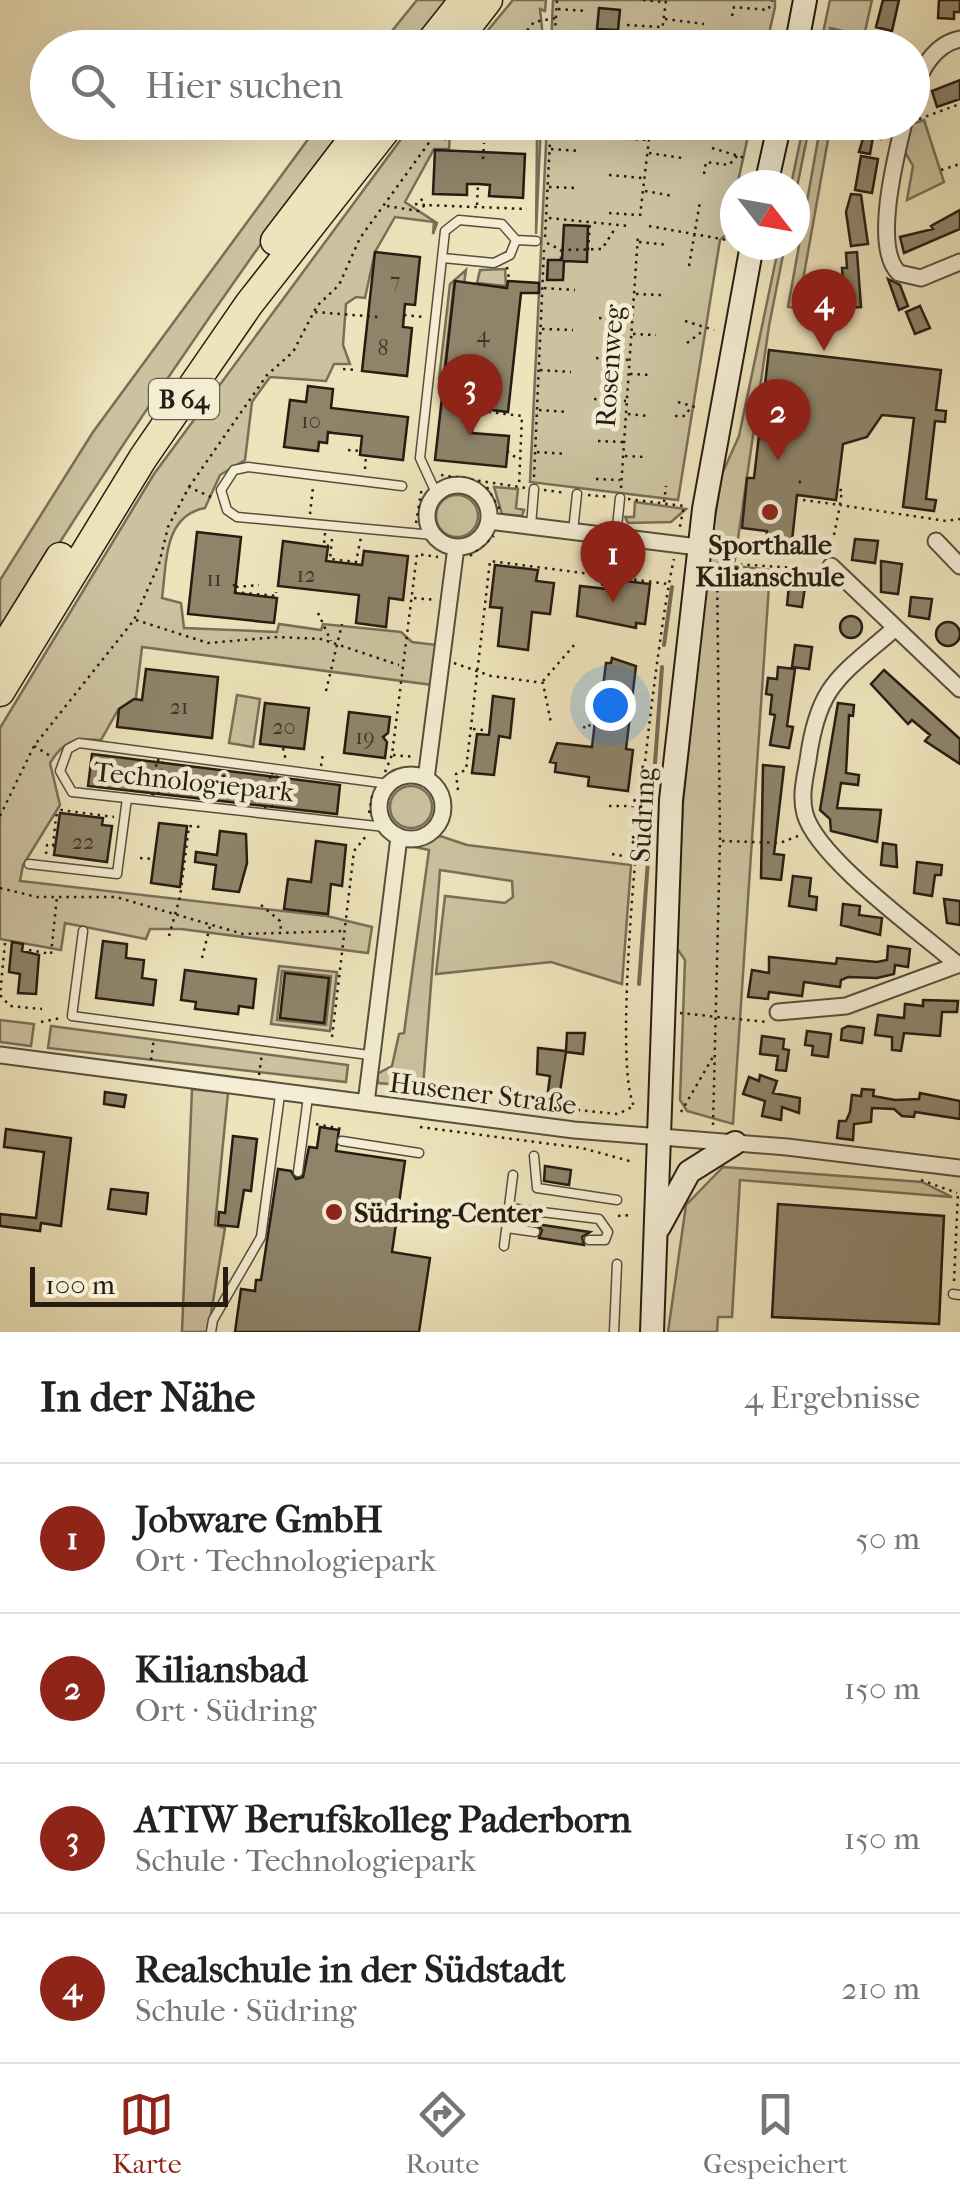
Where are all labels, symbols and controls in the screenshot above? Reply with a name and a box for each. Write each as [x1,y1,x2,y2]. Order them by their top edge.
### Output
search box [30,30,930,140]
icon: search [65,58,120,113]
text: Hier suchen [145,63,343,108]
north arrow [720,170,810,260]
house number: 7 [390,268,400,294]
pin: 4 [792,268,856,351]
street label: Rosenweg [589,302,630,429]
house number: 4 [477,322,491,348]
house number: 8 [377,335,389,361]
pin: 3 [438,354,502,436]
pin: 2 [746,378,810,461]
road number: B 64 [149,379,219,419]
house number: 10 [301,408,321,434]
marker: Sporthalle Kilianschule [759,501,781,523]
pin: 1 [580,520,646,603]
place label: Sporthalle Kilianschule [696,528,845,593]
house number: 12 [296,562,316,588]
house number: 11 [206,566,222,592]
your location [585,680,636,731]
house number: 21 [169,694,189,720]
house number: 20 [272,714,296,740]
house number: 19 [355,724,375,750]
street label: Technologiepark [92,755,296,808]
street label: Südring [623,764,662,863]
house number: 22 [72,829,94,855]
street label: Husener Straße [387,1066,579,1121]
place label: Südring-Center [354,1196,544,1229]
marker: Südring-Center [323,1201,345,1223]
scale bar [30,1262,228,1306]
text: 100 m [45,1268,115,1301]
text: In der Nähe [40,1373,255,1422]
text: 4 Ergebnisse [744,1379,920,1416]
text: Jobware GmbH [135,1497,383,1542]
text: 1 [67,1520,78,1557]
text: 50 m [855,1520,920,1557]
text: Ort · Technologiepark [135,1542,436,1579]
text: Kiliansbad [135,1647,307,1692]
text: 2 [64,1670,81,1707]
text: 150 m [844,1670,920,1707]
text: Ort · Südring [135,1692,316,1729]
text: ATIW Berufskolleg Paderborn [135,1797,631,1842]
text: 3 [66,1820,79,1857]
text: 150 m [844,1820,920,1857]
text: Schule · Technologiepark [135,1842,476,1879]
text: Realschule in der Südstadt [135,1947,565,1992]
text: 4 [63,1970,82,2007]
text: 210 m [841,1970,920,2007]
text: Schule · Südring [135,1992,356,2029]
tab: Karte [112,2087,182,2180]
tab: Route [406,2087,479,2180]
tab: Gespeichert [703,2087,848,2180]

